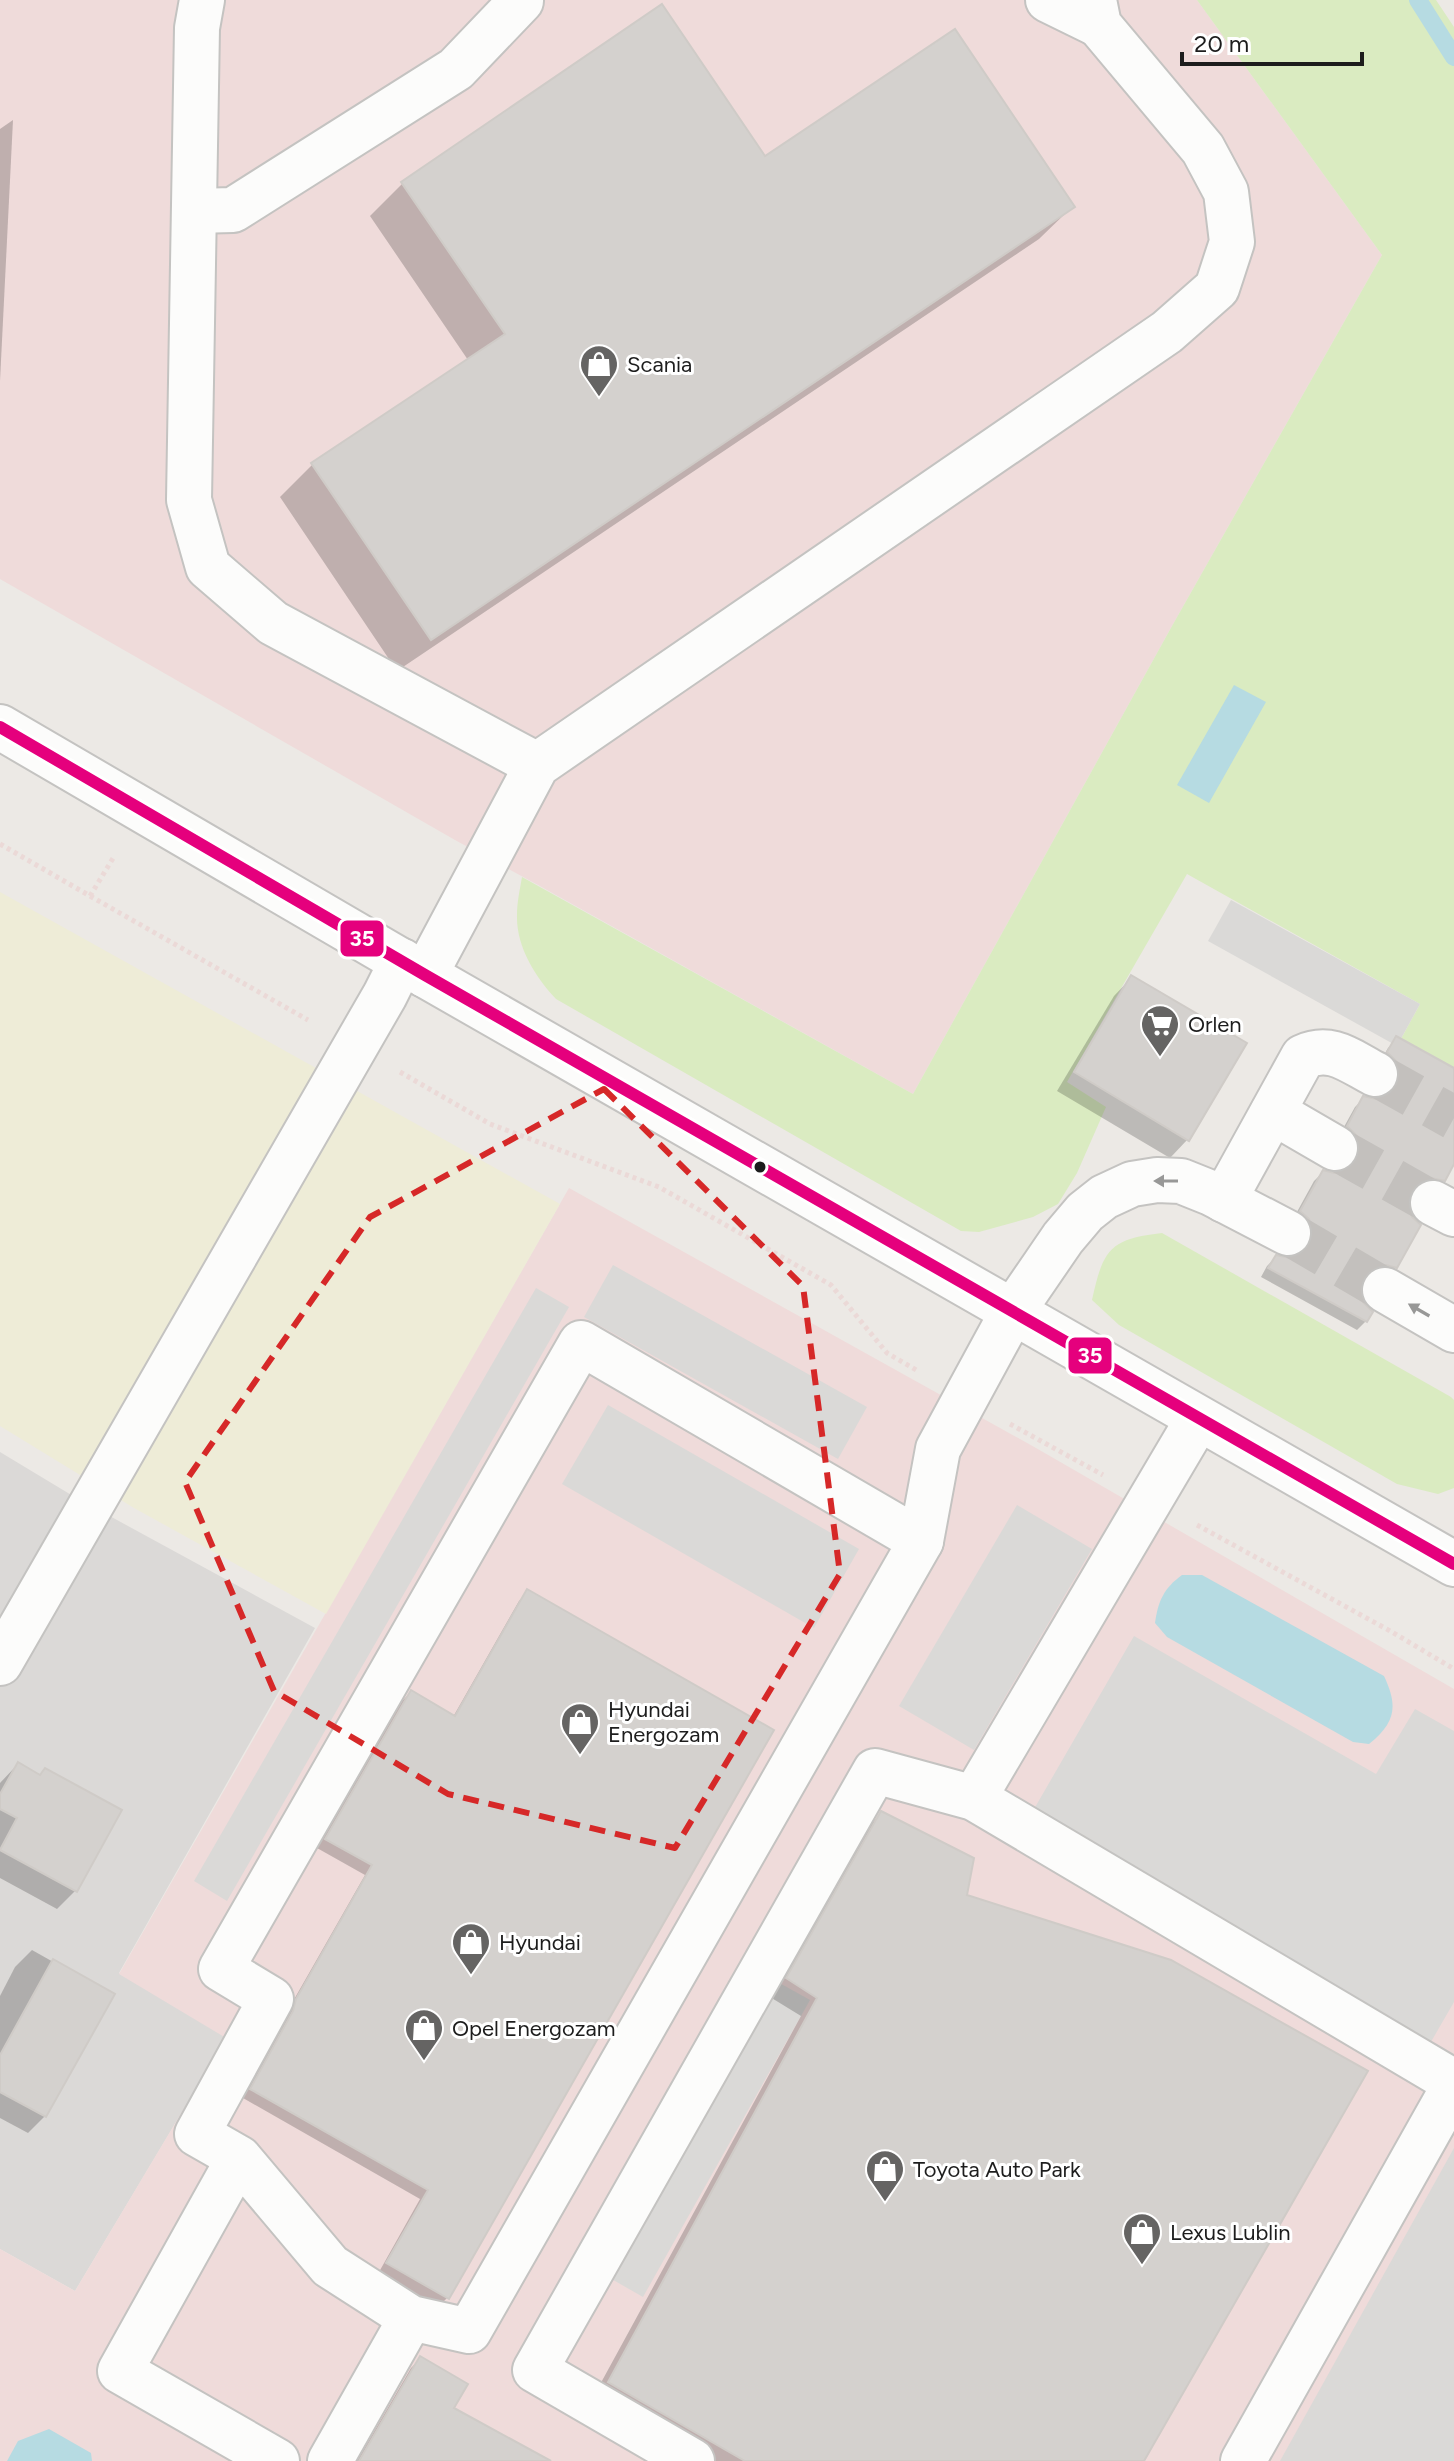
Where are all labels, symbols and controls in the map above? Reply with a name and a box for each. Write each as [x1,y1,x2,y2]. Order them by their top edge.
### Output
scale bar [1182,16,1362,66]
text: 20 m [1194,29,1249,58]
shop icon: Scania [578,343,620,398]
place label: Scania [627,351,692,378]
line badge: 35 [339,919,385,958]
text: 35 [349,925,375,952]
supermarket icon: Orlen [1139,1003,1181,1058]
place label: Orlen [1188,1011,1242,1038]
unlabelled marker [752,1159,768,1175]
one-way arrow [1153,1174,1178,1187]
one-way arrow [1408,1303,1431,1317]
line badge: 35 [1067,1336,1113,1375]
text: 35 [1077,1342,1103,1369]
place label: Hyundai Energozam [608,1696,719,1748]
shop icon: Hyundai Energozam [559,1701,601,1756]
shop icon: Hyundai [450,1921,492,1976]
place label: Hyundai [499,1929,581,1956]
shop icon: Opel Energozam [403,2007,445,2062]
place label: Opel Energozam [452,2015,616,2042]
shop icon: Toyota Auto Park [864,2148,906,2203]
place label: Toyota Auto Park [913,2156,1081,2183]
shop icon: Lexus Lublin [1121,2211,1163,2266]
place label: Lexus Lublin [1170,2219,1291,2246]

